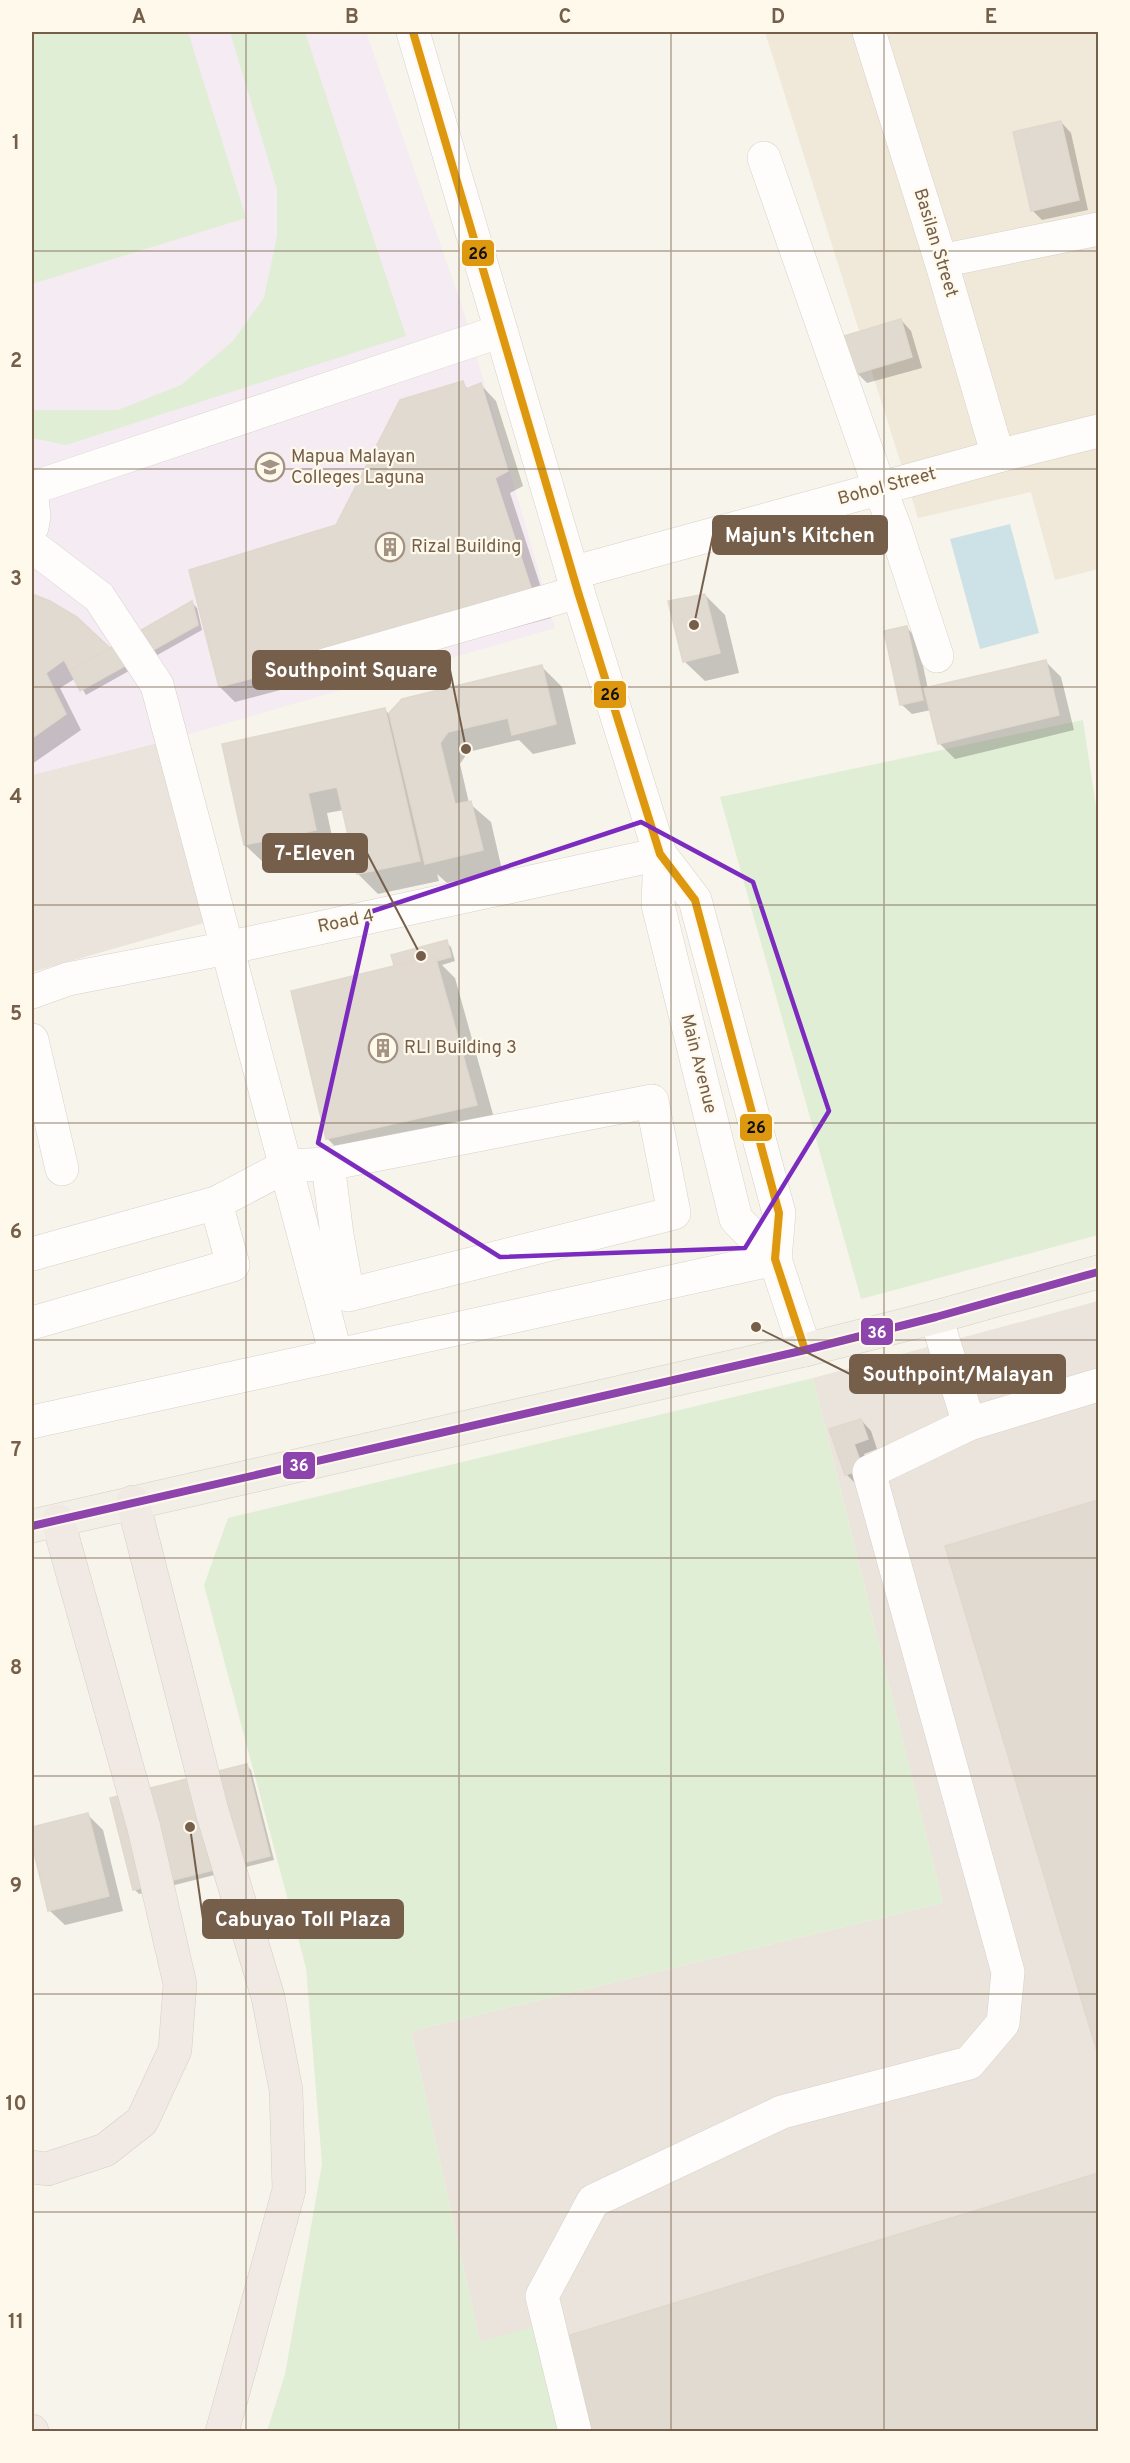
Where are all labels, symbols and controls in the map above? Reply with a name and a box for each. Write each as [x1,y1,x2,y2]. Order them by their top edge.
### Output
text: A [132,5,146,31]
text: B [345,5,359,31]
text: C [559,5,571,31]
text: D [771,5,785,31]
text: E [985,5,997,31]
text: 1 [12,131,20,157]
street label: Basilan Street [908,186,962,300]
line badge: 26 [461,239,495,267]
text: 26 [468,245,488,265]
text: 2 [10,349,22,375]
place label: Mapua Malayan Colleges Laguna [291,446,424,490]
school or university icon: Mapua Malayan Colleges Laguna [254,451,286,483]
street label: Bohol Street [835,463,939,511]
callout: Majun's Kitchen [713,516,887,554]
text: Majun's Kitchen [725,524,875,550]
building icon: Rizal Building [374,531,406,563]
place label: Rizal Building [411,536,522,559]
text: 3 [10,567,22,593]
callout: Southpoint Square [253,651,450,689]
text: Southpoint Square [264,659,438,685]
line badge: 26 [593,680,627,709]
text: 26 [600,686,620,706]
text: 4 [10,785,22,811]
callout: 7-Eleven [263,834,367,872]
text: 7-Eleven [275,842,355,868]
street label: Road 4 [316,905,376,939]
text: 5 [10,1002,22,1028]
street label: Main Avenue [675,1012,721,1116]
building icon: RLI Building 3 [367,1032,399,1064]
place label: RLI Building 3 [404,1037,517,1060]
line badge: 26 [739,1113,773,1142]
text: 26 [746,1119,766,1139]
text: 6 [10,1220,22,1246]
line badge: 36 [860,1317,894,1346]
text: 36 [867,1324,887,1344]
callout: Southpoint/Malayan [850,1355,1065,1393]
text: Southpoint/Malayan [862,1363,1054,1389]
text: 7 [11,1438,21,1464]
line badge: 36 [282,1451,316,1480]
text: 36 [289,1457,309,1477]
text: 8 [10,1656,22,1682]
text: 9 [10,1874,22,1900]
callout: Cabuyao Toll Plaza [203,1900,403,1938]
text: Cabuyao Toll Plaza [215,1908,391,1934]
text: 10 [5,2092,27,2118]
text: 11 [8,2310,24,2336]

